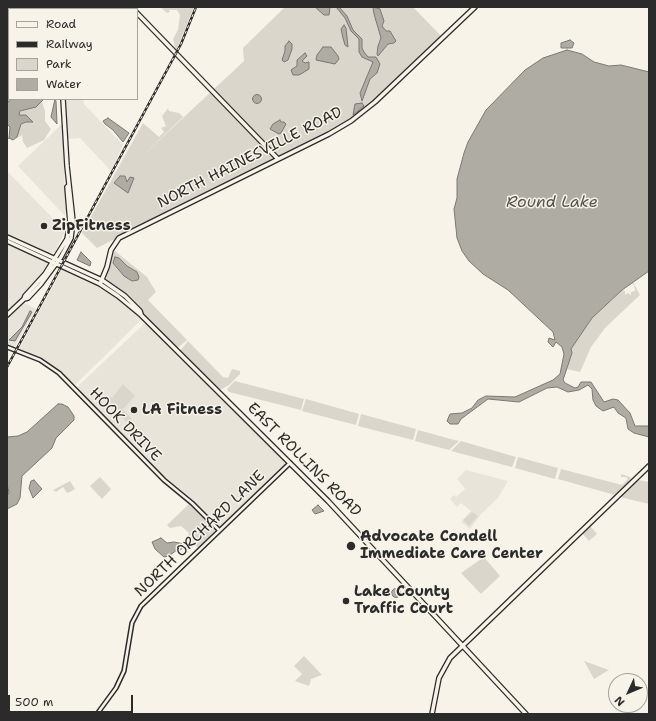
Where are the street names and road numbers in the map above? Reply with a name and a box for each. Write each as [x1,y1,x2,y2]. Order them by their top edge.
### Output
street label: NORTH HAINESVILLE ROAD [155,103,345,213]
street label: HOOK DRIVE [85,384,165,466]
street label: EAST ROLLINS ROAD [243,399,365,521]
street label: NORTH ORCHARD LANE [131,467,269,601]

